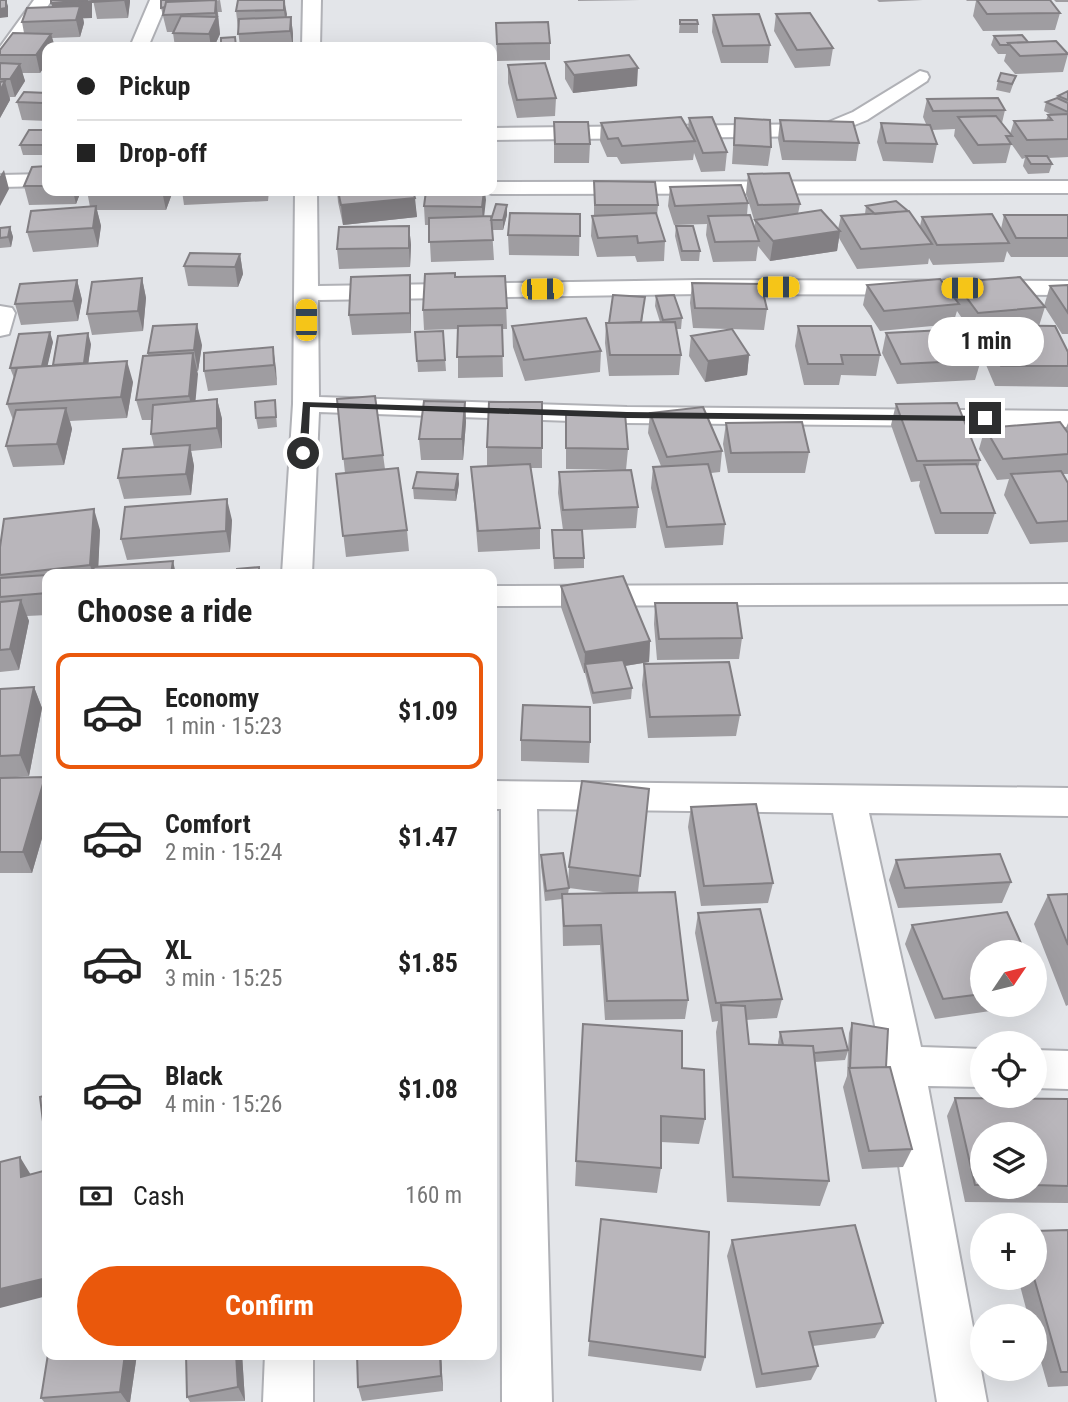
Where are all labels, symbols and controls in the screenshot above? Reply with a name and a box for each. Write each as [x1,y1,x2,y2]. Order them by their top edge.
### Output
text: Pickup [119,71,190,101]
text: Drop-off [119,138,207,168]
car [758,277,800,298]
car [521,278,564,300]
car [942,278,984,299]
car [296,299,317,341]
callout: 1 min [927,316,1043,366]
text: 1 min [960,328,1012,355]
route end [969,402,1001,434]
route start [287,437,319,469]
text: Choose a ride [77,592,252,630]
icon: car [81,680,144,743]
text: Economy [165,683,259,713]
text: $1.09 [398,696,458,726]
text: 1 min · 15:23 [165,713,282,740]
icon: car [81,806,144,869]
text: Comfort [165,809,251,839]
text: $1.47 [398,822,458,852]
text: 2 min · 15:24 [165,839,282,866]
icon: car [81,932,144,995]
text: XL [165,935,192,965]
north arrow [970,940,1046,1017]
map controls [970,940,1047,1381]
text: $1.85 [398,948,458,978]
text: 3 min · 15:25 [165,965,282,992]
button: locate [970,1031,1047,1108]
icon: car [81,1058,144,1121]
text: Black [165,1061,223,1091]
text: $1.08 [398,1074,458,1104]
text: 4 min · 15:26 [165,1091,282,1118]
button: layers [970,1122,1047,1199]
icon: cash [77,1177,115,1215]
text: Cash [133,1181,185,1211]
text: 160 m [405,1182,462,1209]
button: + [970,1213,1047,1290]
button: Confirm [77,1266,462,1346]
button: − [970,1304,1047,1381]

